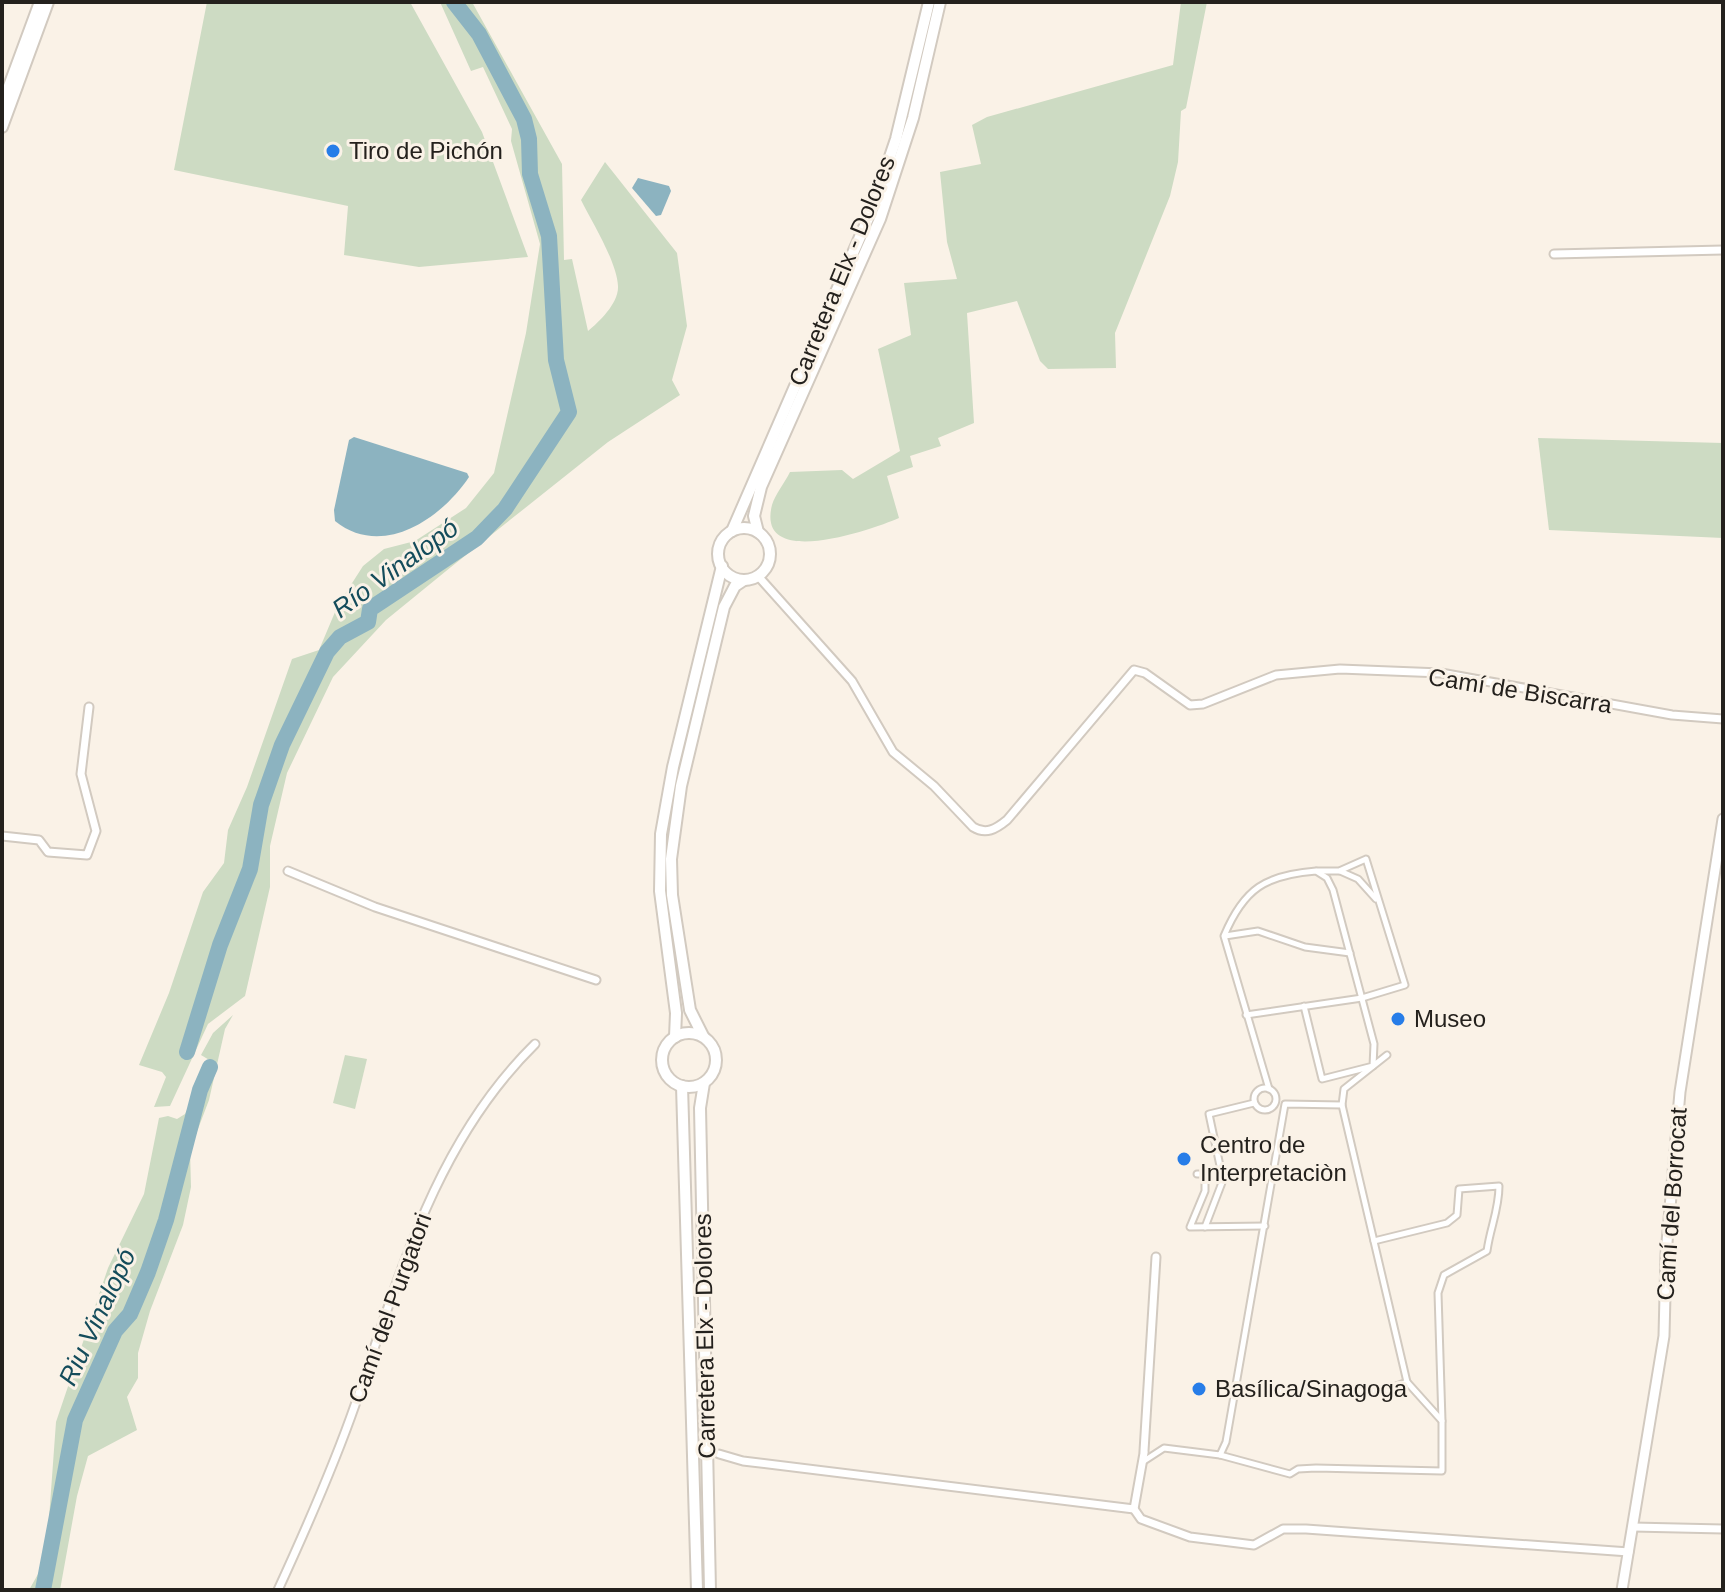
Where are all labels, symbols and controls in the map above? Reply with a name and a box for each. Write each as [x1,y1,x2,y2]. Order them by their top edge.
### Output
place label: Tiro de Pichón [349,137,503,164]
marker: Tiro de Pichón [324,142,342,160]
street label: Carretera Elx - Dolores [783,152,900,390]
water label: Río Vinalopó [326,512,464,624]
street label: Camí de Biscarra [1426,663,1614,718]
place label: Museo [1414,1005,1486,1032]
marker: Museo [1389,1010,1407,1028]
street label: Camí del Borrocat [1651,1106,1692,1301]
place label: Centro de Interpretaciòn [1200,1131,1347,1186]
marker: Centro de Interpretaciòn [1175,1150,1193,1168]
street label: Camí del Purgatori [343,1209,436,1406]
street label: Carretera Elx - Dolores [689,1213,720,1459]
water label: Riu Vinalopó [52,1244,142,1390]
place label: Basílica/Sinagoga [1215,1375,1408,1402]
marker: Basílica/Sinagoga [1190,1380,1208,1398]

